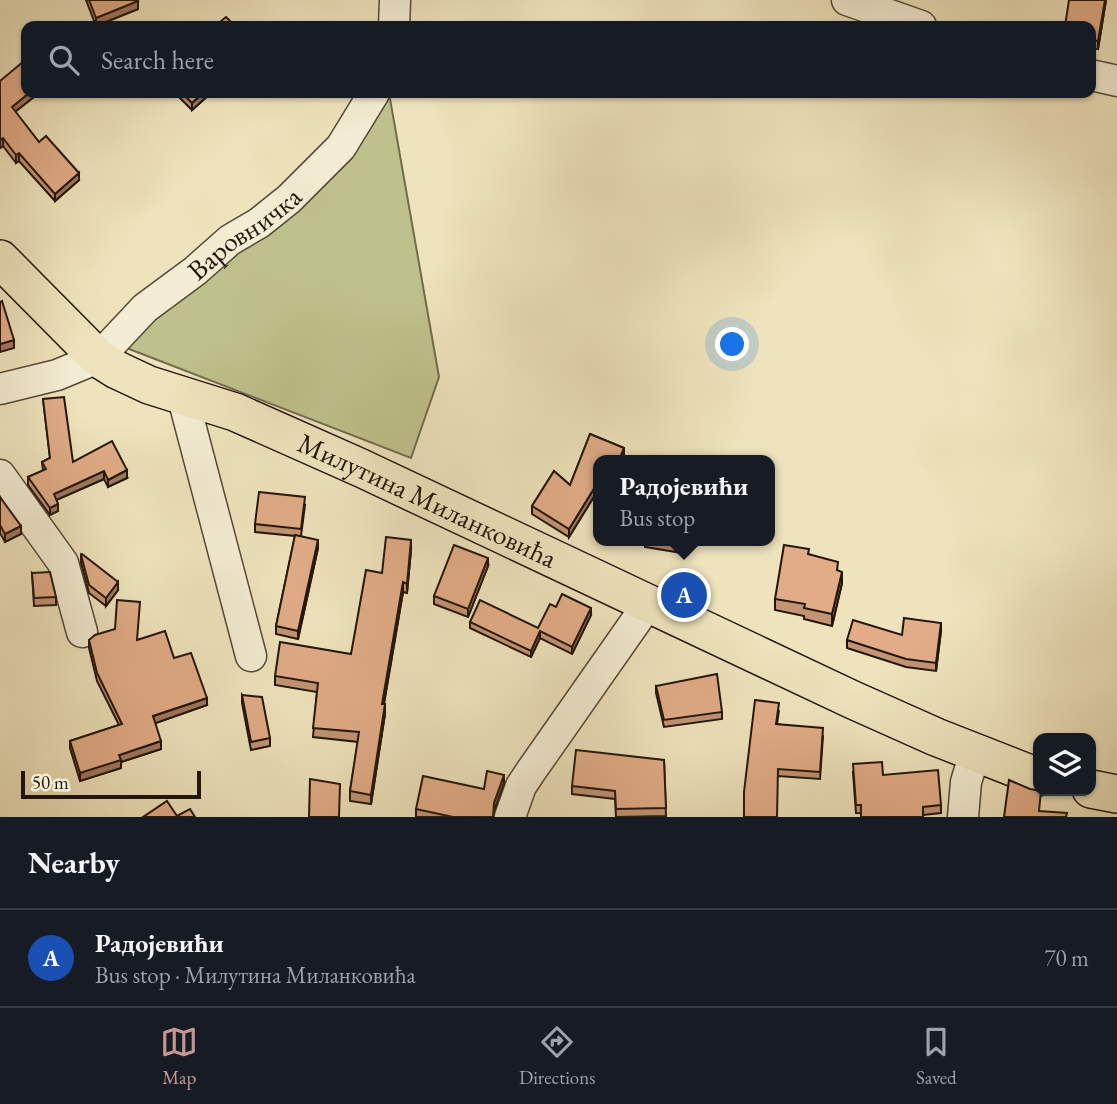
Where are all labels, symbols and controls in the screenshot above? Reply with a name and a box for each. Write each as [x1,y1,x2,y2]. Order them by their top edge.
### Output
search box [21,21,1096,98]
icon: search [45,41,83,79]
text: Search here [101,43,214,77]
street label: Варовничка [179,178,310,288]
your location [715,327,749,361]
street label: Милутина Миланковића [292,424,564,576]
popup [593,455,775,546]
text: Радојевићи [620,469,748,503]
text: Bus stop [620,503,695,533]
pin: A [661,569,707,621]
map controls [1033,733,1096,796]
button: layers [1033,733,1096,796]
scale bar [21,768,201,800]
text: 50 m [32,770,69,795]
text: Nearby [28,843,120,882]
text: Радојевићи [95,926,224,960]
text: A [43,943,59,973]
text: 70 m [1044,943,1089,973]
text: Bus stop · Милутина Миланковића [95,960,416,990]
tab: Map [160,1023,198,1090]
tab: Directions [519,1023,595,1090]
tab: Saved [916,1023,957,1090]

